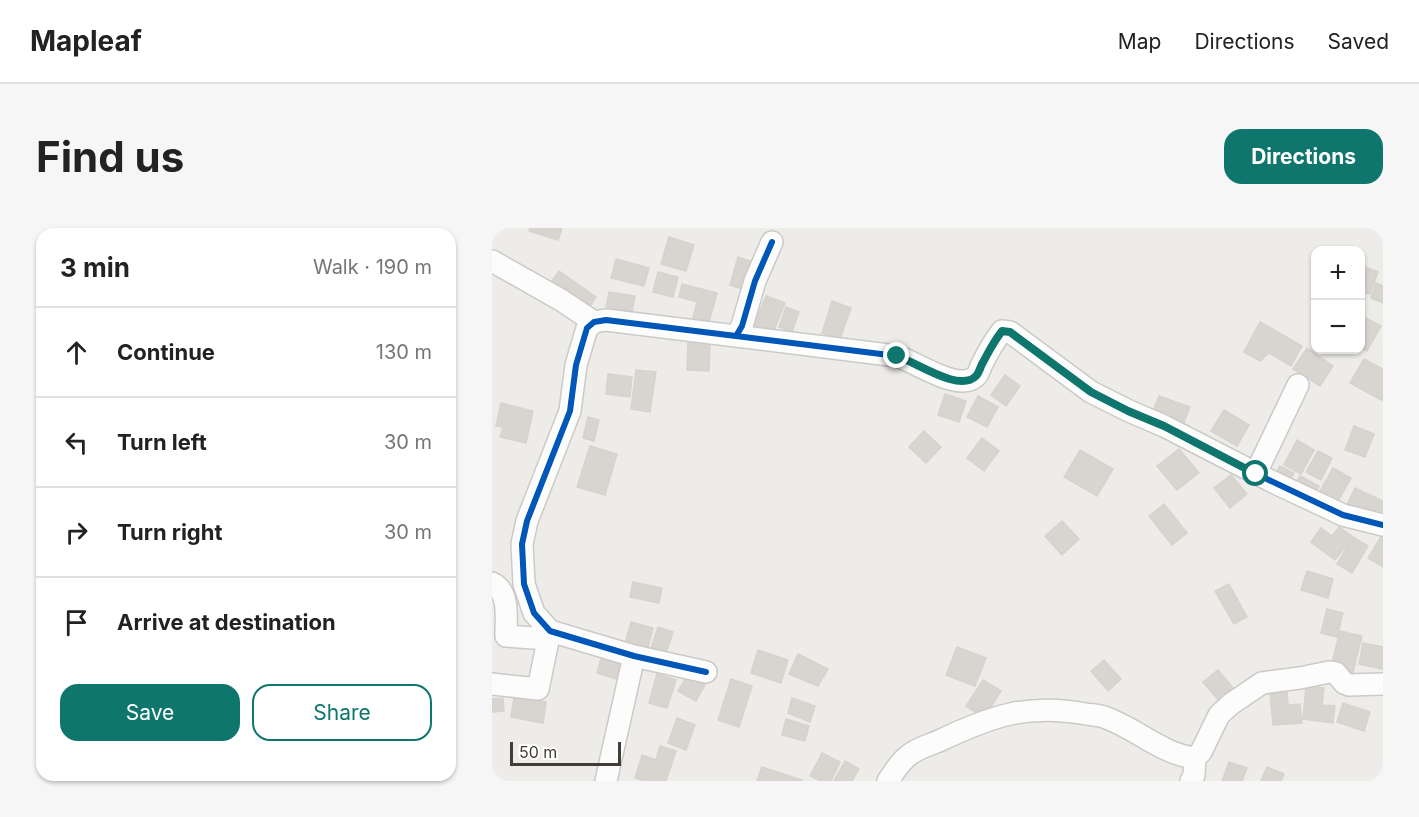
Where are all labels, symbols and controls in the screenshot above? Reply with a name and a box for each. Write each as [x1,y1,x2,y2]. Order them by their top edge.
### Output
text: Mapleaf [30,24,142,58]
text: Map [1118,29,1161,54]
text: Directions [1194,29,1295,54]
text: Saved [1328,29,1389,54]
button: Directions [1224,129,1383,184]
text: Find us [36,131,184,182]
map controls [1311,246,1365,354]
button: + [1311,246,1365,300]
text: 3 min [60,252,130,283]
text: Walk · 190 m [313,255,432,279]
button: − [1311,300,1365,354]
icon: ahead [60,336,93,369]
text: Continue [117,339,215,365]
text: 130 m [376,340,432,364]
route end [883,342,909,368]
icon: left [60,426,93,459]
text: Turn left [117,429,207,455]
text: 30 m [384,430,432,454]
route start [1242,460,1268,486]
icon: right [60,516,93,549]
text: Turn right [117,519,223,545]
text: 30 m [384,520,432,544]
icon: arrive [60,606,93,639]
text: Arrive at destination [117,609,336,635]
button: Save [60,684,240,741]
button: Share [252,684,432,741]
scale bar [510,739,621,766]
text: 50 m [519,742,557,762]

